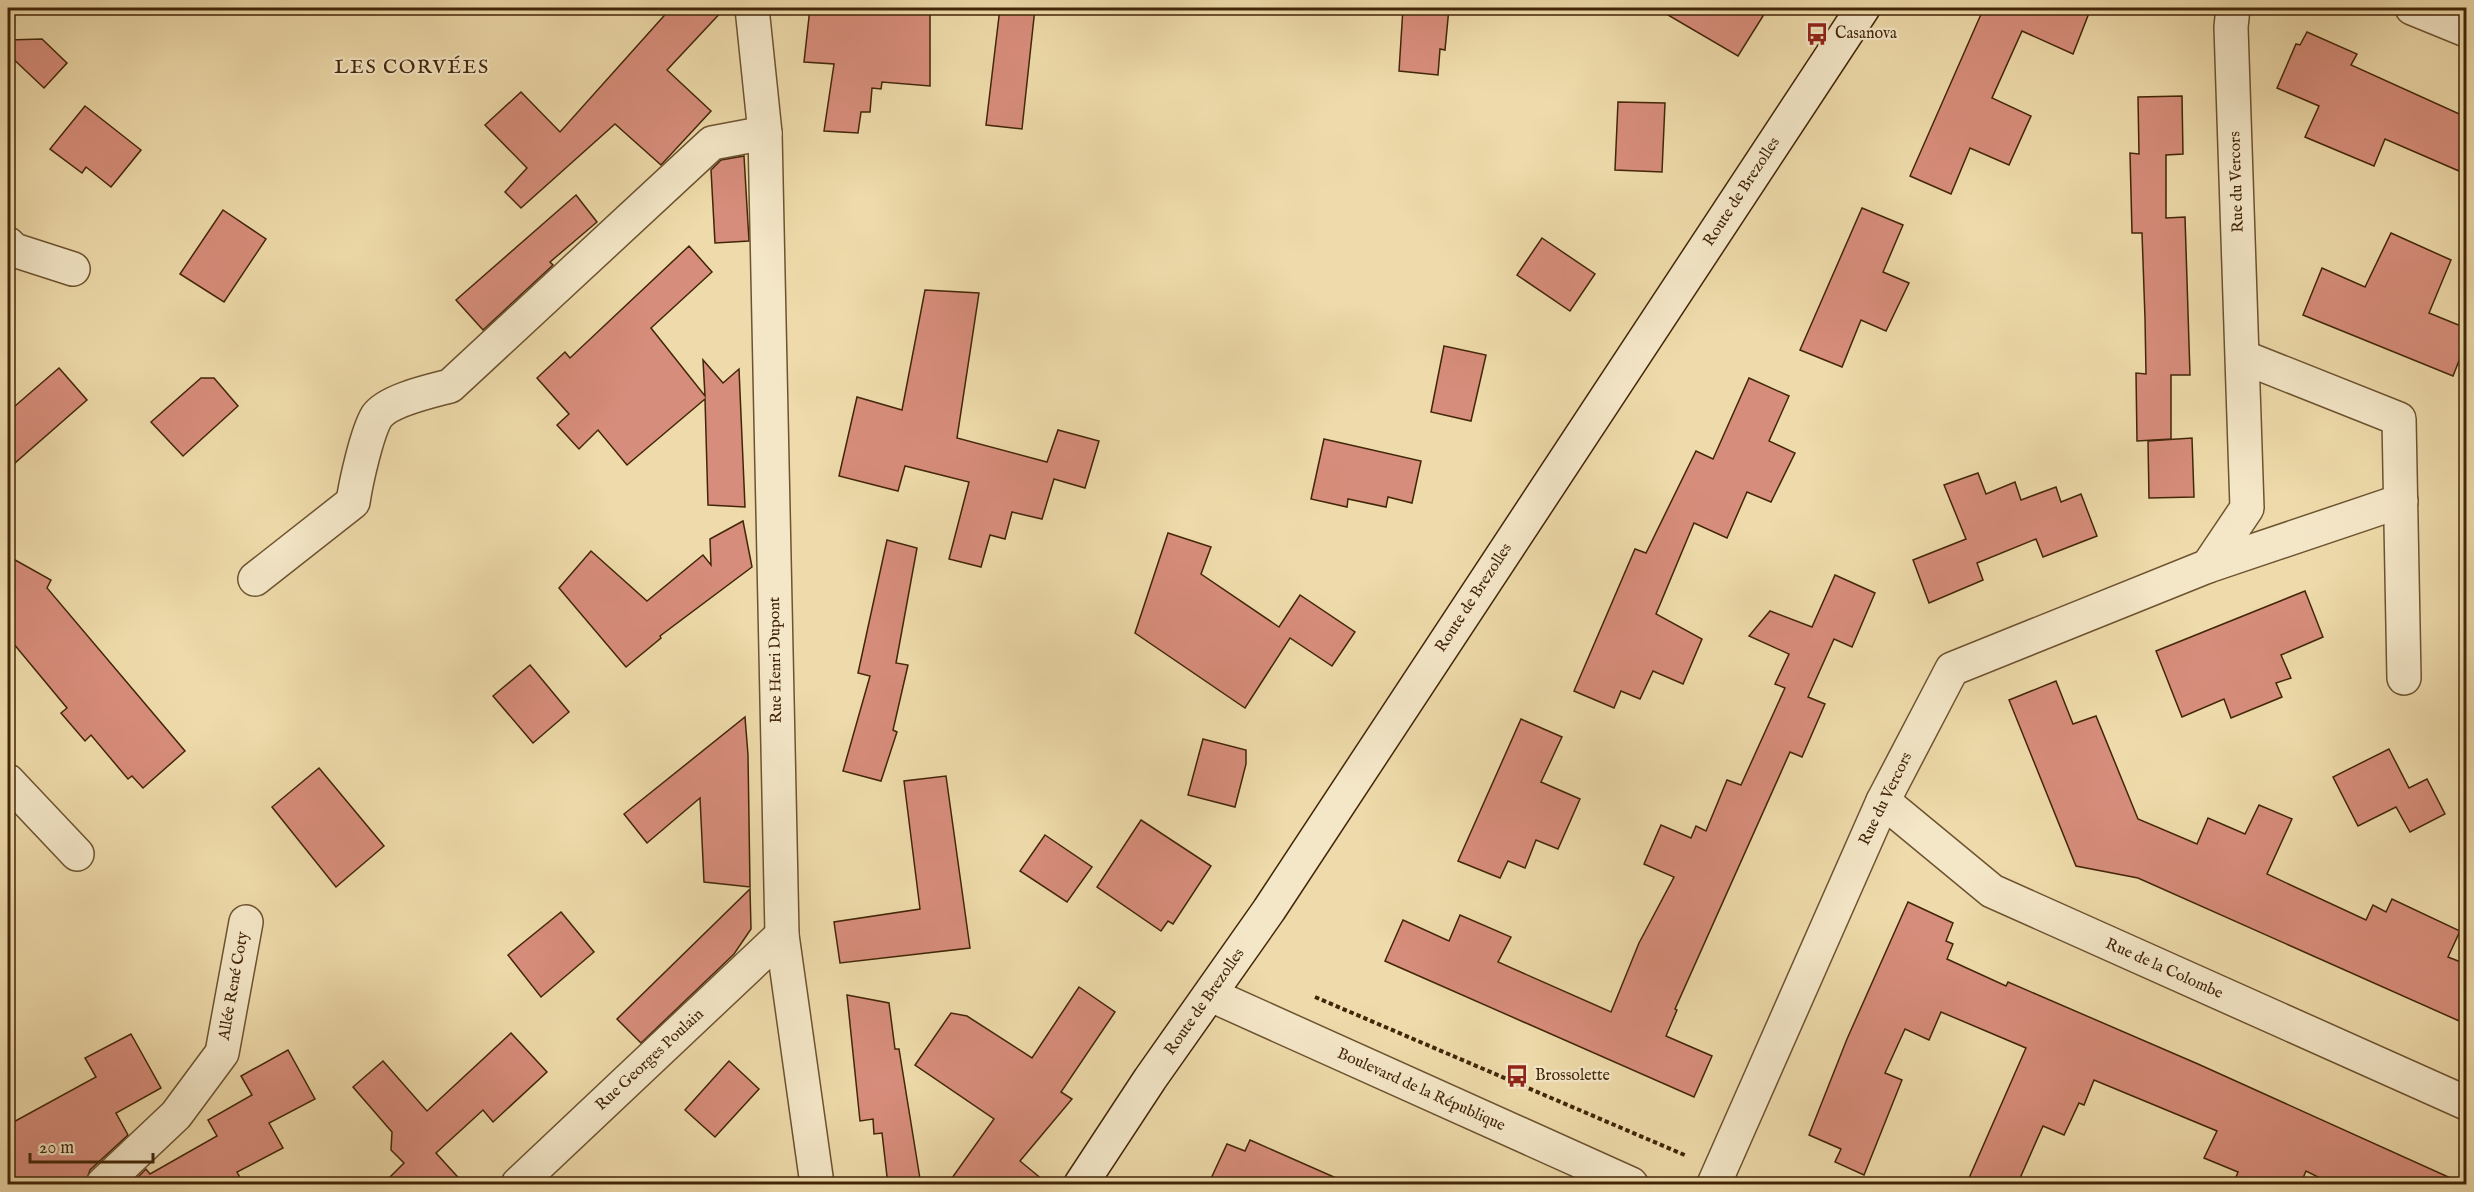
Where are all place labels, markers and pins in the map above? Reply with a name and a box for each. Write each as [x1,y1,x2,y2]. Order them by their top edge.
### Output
bus stop icon: Casanova [1804,21,1830,47]
place label: Casanova [1835,24,1897,44]
bus stop icon: Brossolette [1504,1063,1530,1089]
place label: Brossolette [1535,1066,1610,1086]

